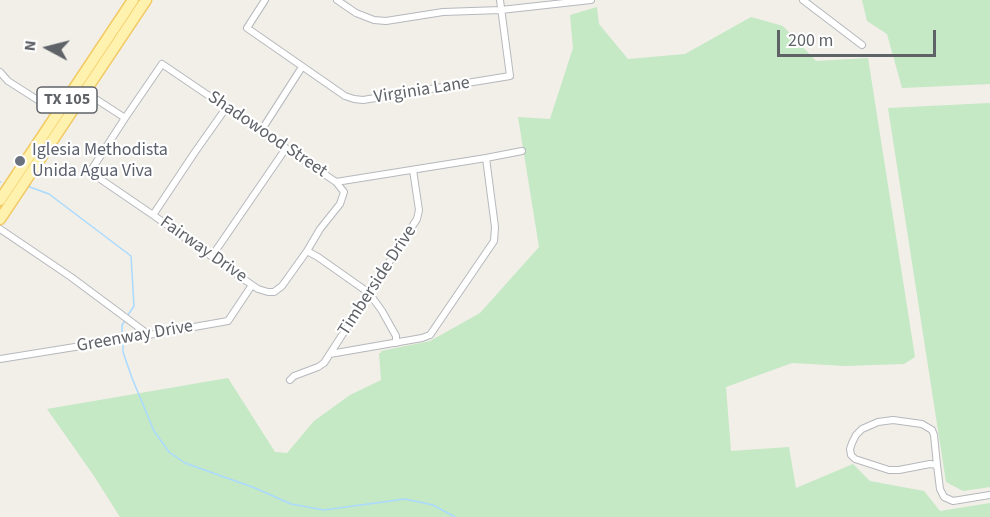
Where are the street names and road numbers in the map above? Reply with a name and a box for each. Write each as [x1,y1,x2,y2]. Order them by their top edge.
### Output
street label: Virginia Lane [373,73,471,109]
road number: TX 105 [37,87,97,113]
street label: Shadowood Street [203,87,331,183]
street label: Fairway Drive [155,212,251,288]
street label: Timberside Drive [334,222,422,340]
street label: Greenway Drive [75,316,195,358]

